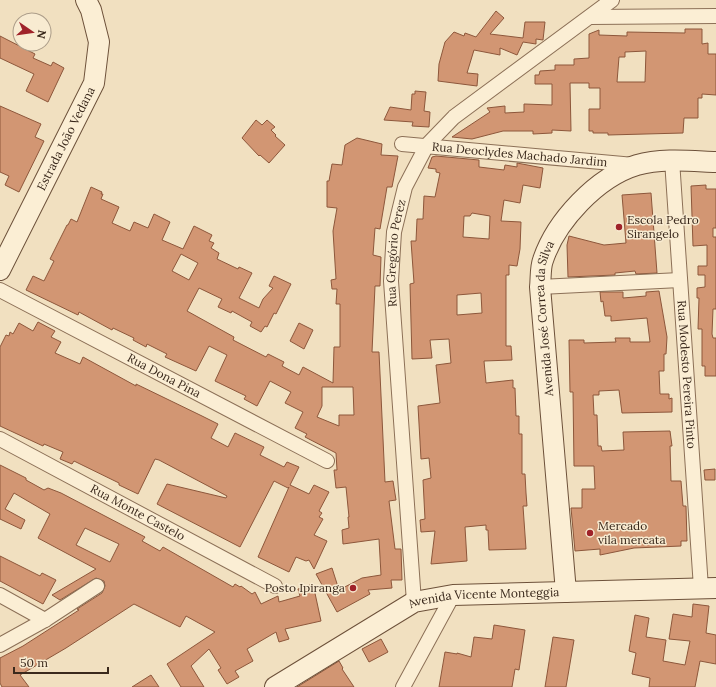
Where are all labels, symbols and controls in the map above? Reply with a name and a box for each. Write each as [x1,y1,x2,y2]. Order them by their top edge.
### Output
north arrow [12,12,52,52]
text: N [34,29,50,40]
street label: Estrada João Vedana [33,84,98,193]
street label: Rua Deoclydes Machado Jardim [431,139,608,170]
street label: Rua Gregório Perez [383,198,409,308]
place label: Escola Pedro Sirangelo [627,212,699,241]
marker: Escola Pedro Sirangelo [614,222,624,232]
street label: Avenida José Correa da Silva [532,238,557,398]
street label: Rua Modesto Pereira Pinto [675,300,700,449]
street label: Rua Dona Pina [125,350,203,401]
street label: Rua Monte Castelo [88,481,188,544]
place label: Mercado vila mercata [598,518,666,547]
marker: Mercado vila mercata [585,528,595,538]
place label: Posto Ipiranga [265,580,345,595]
marker: Posto Ipiranga [348,583,358,593]
street label: Avenida Vicente Monteggia [404,584,560,612]
scale bar [14,649,108,675]
text: 50 m [20,655,48,670]

